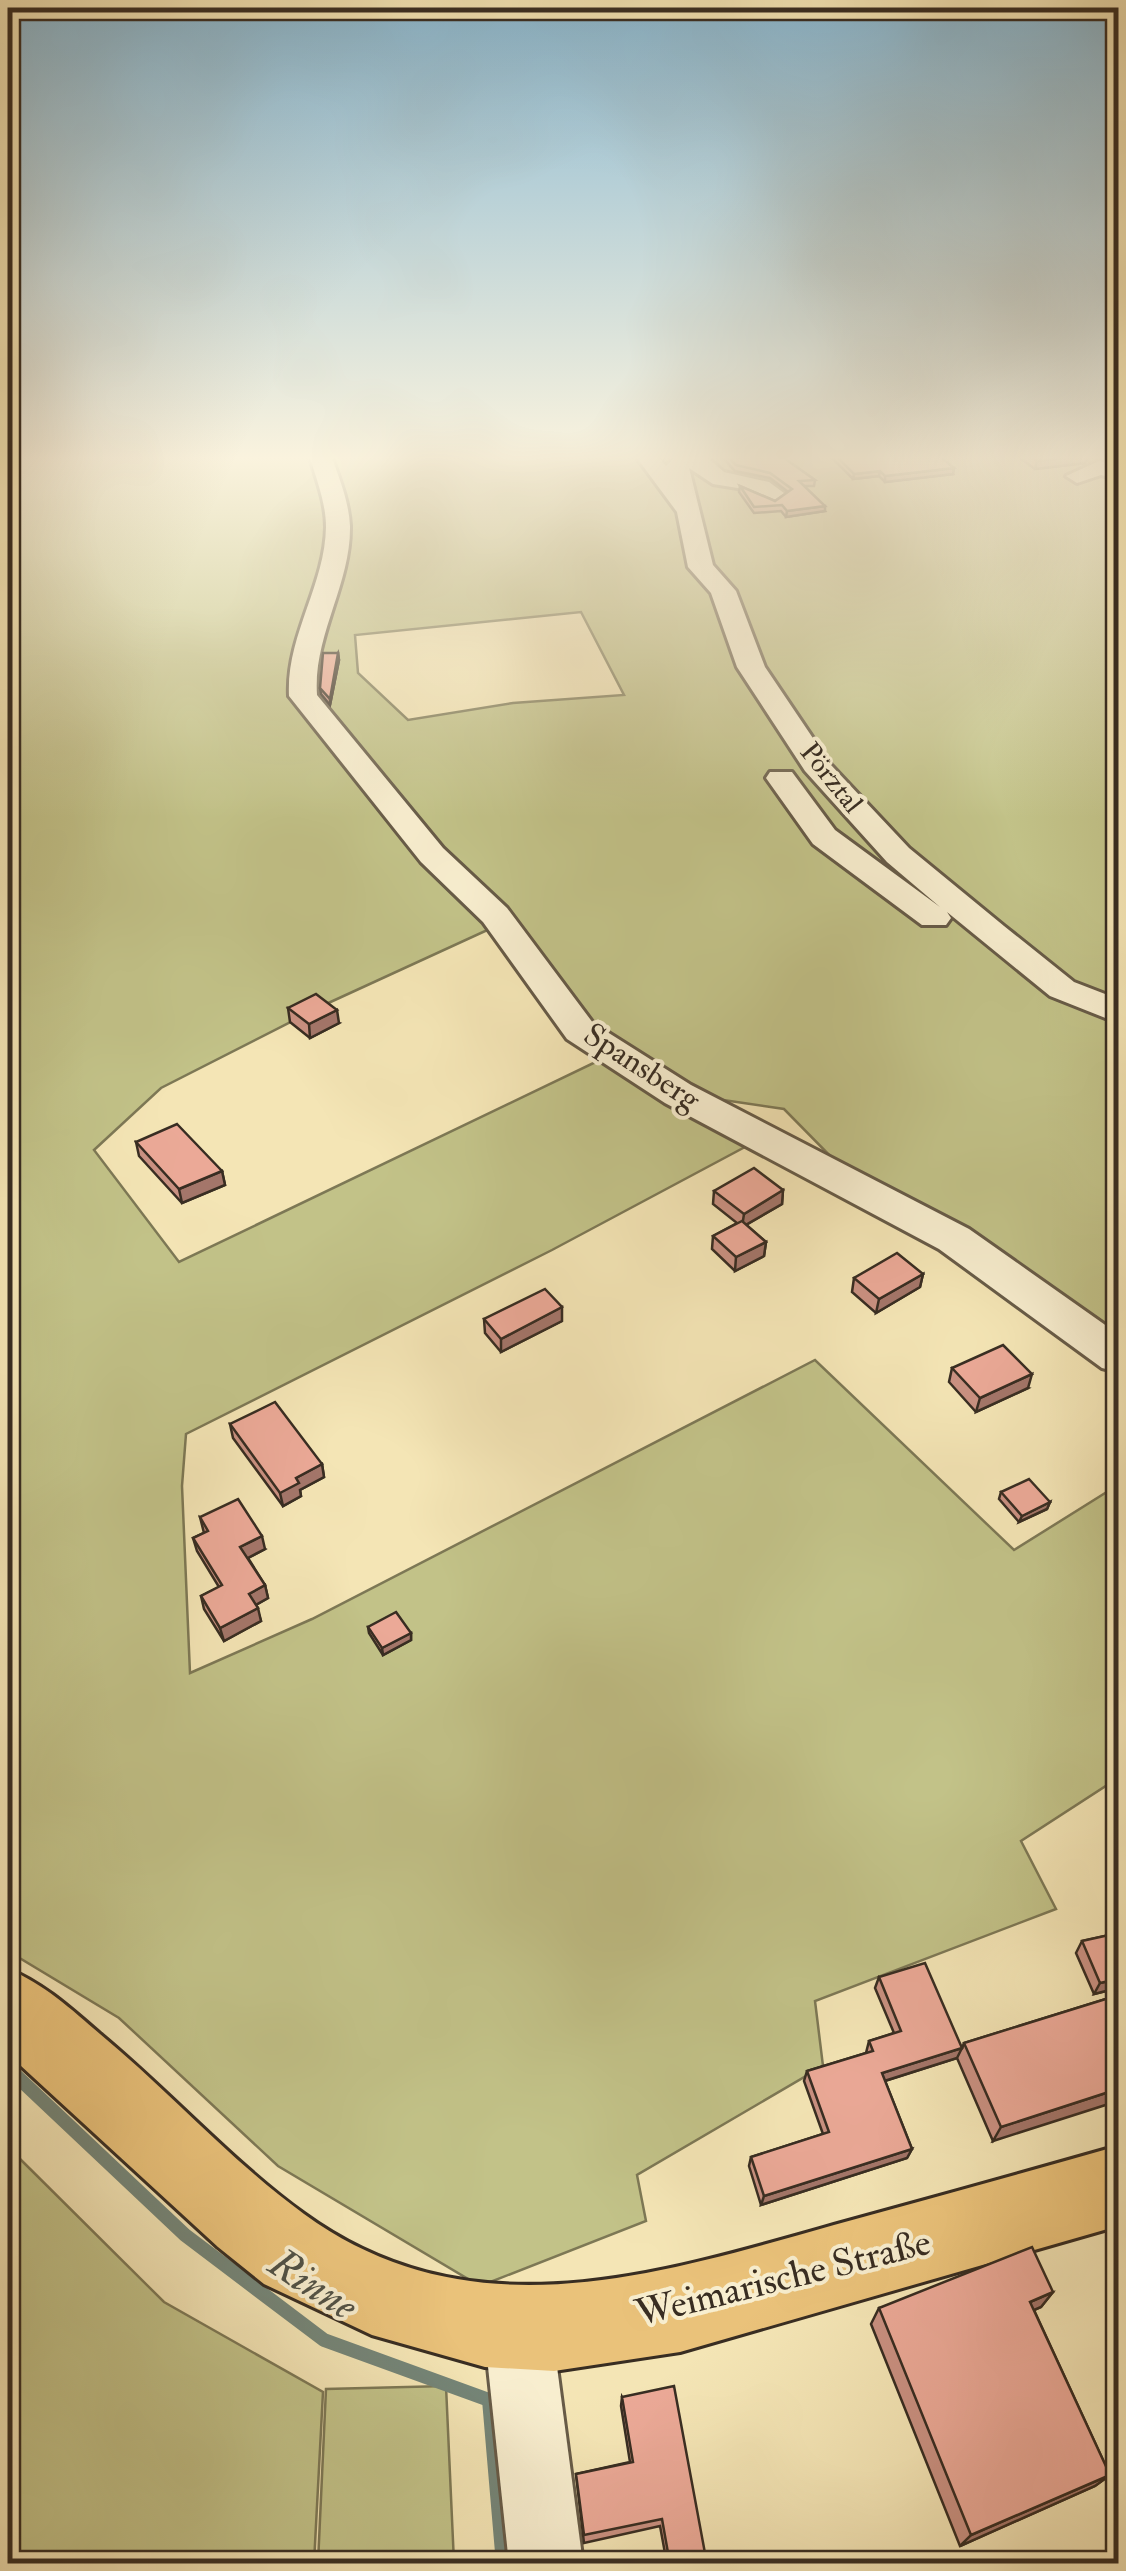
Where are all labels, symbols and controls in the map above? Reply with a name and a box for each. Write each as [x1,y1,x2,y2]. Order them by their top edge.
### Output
street label: Pörztal [792,736,870,820]
street label: Spansberg [576,1014,709,1120]
street label: Weimarische Straße [630,2218,936,2338]
water label: Rinne [258,2237,368,2333]

